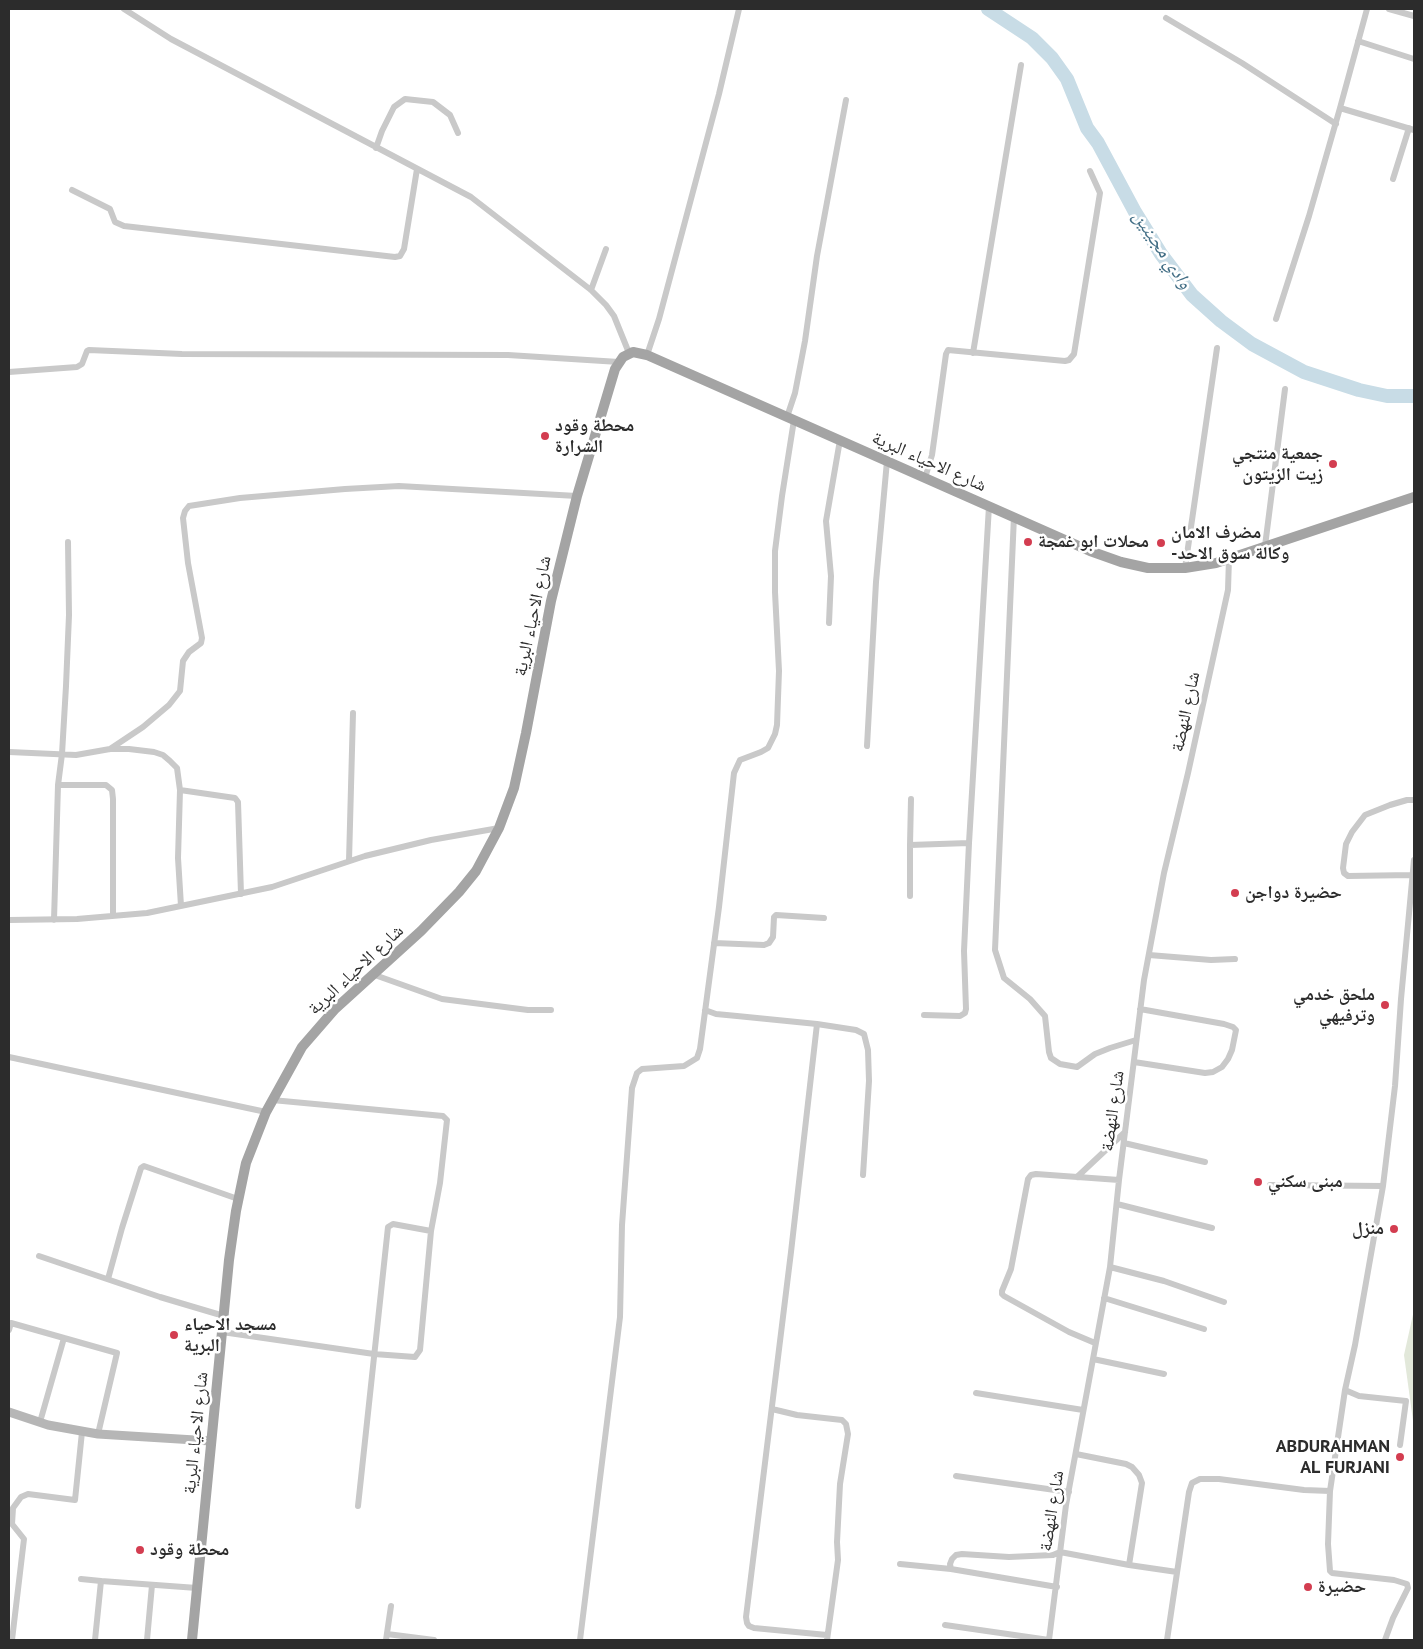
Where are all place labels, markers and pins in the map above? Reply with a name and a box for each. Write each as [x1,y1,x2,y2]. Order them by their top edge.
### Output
place label: محطة وقود الشرارة [555,415,634,458]
marker: محطة وقود الشرارة [539,430,551,442]
place label: جمعية منتجي زيت الزيتون [1232,443,1323,486]
marker: جمعية منتجي زيت الزيتون [1327,458,1339,470]
place label: مضرف الامان -وكالة سوق الاحد [1171,522,1289,564]
place label: محلات ابو غمجة [1038,531,1149,553]
marker: محلات ابو غمجة [1022,536,1034,548]
marker: مضرف الامان -وكالة سوق الاحد [1155,537,1167,549]
place label: حضيرة دواجن [1245,882,1342,904]
marker: حضيرة دواجن [1229,887,1241,899]
place label: ملحق خدمي وترفيهي [1293,984,1375,1026]
marker: ملحق خدمي وترفيهي [1379,999,1391,1011]
place label: مبنى سكني [1268,1171,1343,1193]
marker: مبنى سكني [1252,1176,1264,1188]
place label: منزل [1352,1218,1384,1240]
marker: منزل [1388,1223,1400,1235]
place label: مسجد الاحياء البرية [184,1314,277,1356]
marker: مسجد الاحياء البرية [168,1329,180,1341]
place label: ABDURAHMAN AL FURJANI [1276,1436,1390,1478]
marker: ABDURAHMAN AL FURJANI [1394,1451,1406,1463]
place label: محطة وقود [150,1539,229,1561]
marker: محطة وقود [134,1544,146,1556]
place label: حضيرة [1318,1576,1366,1598]
marker: حضيرة [1302,1581,1314,1593]

